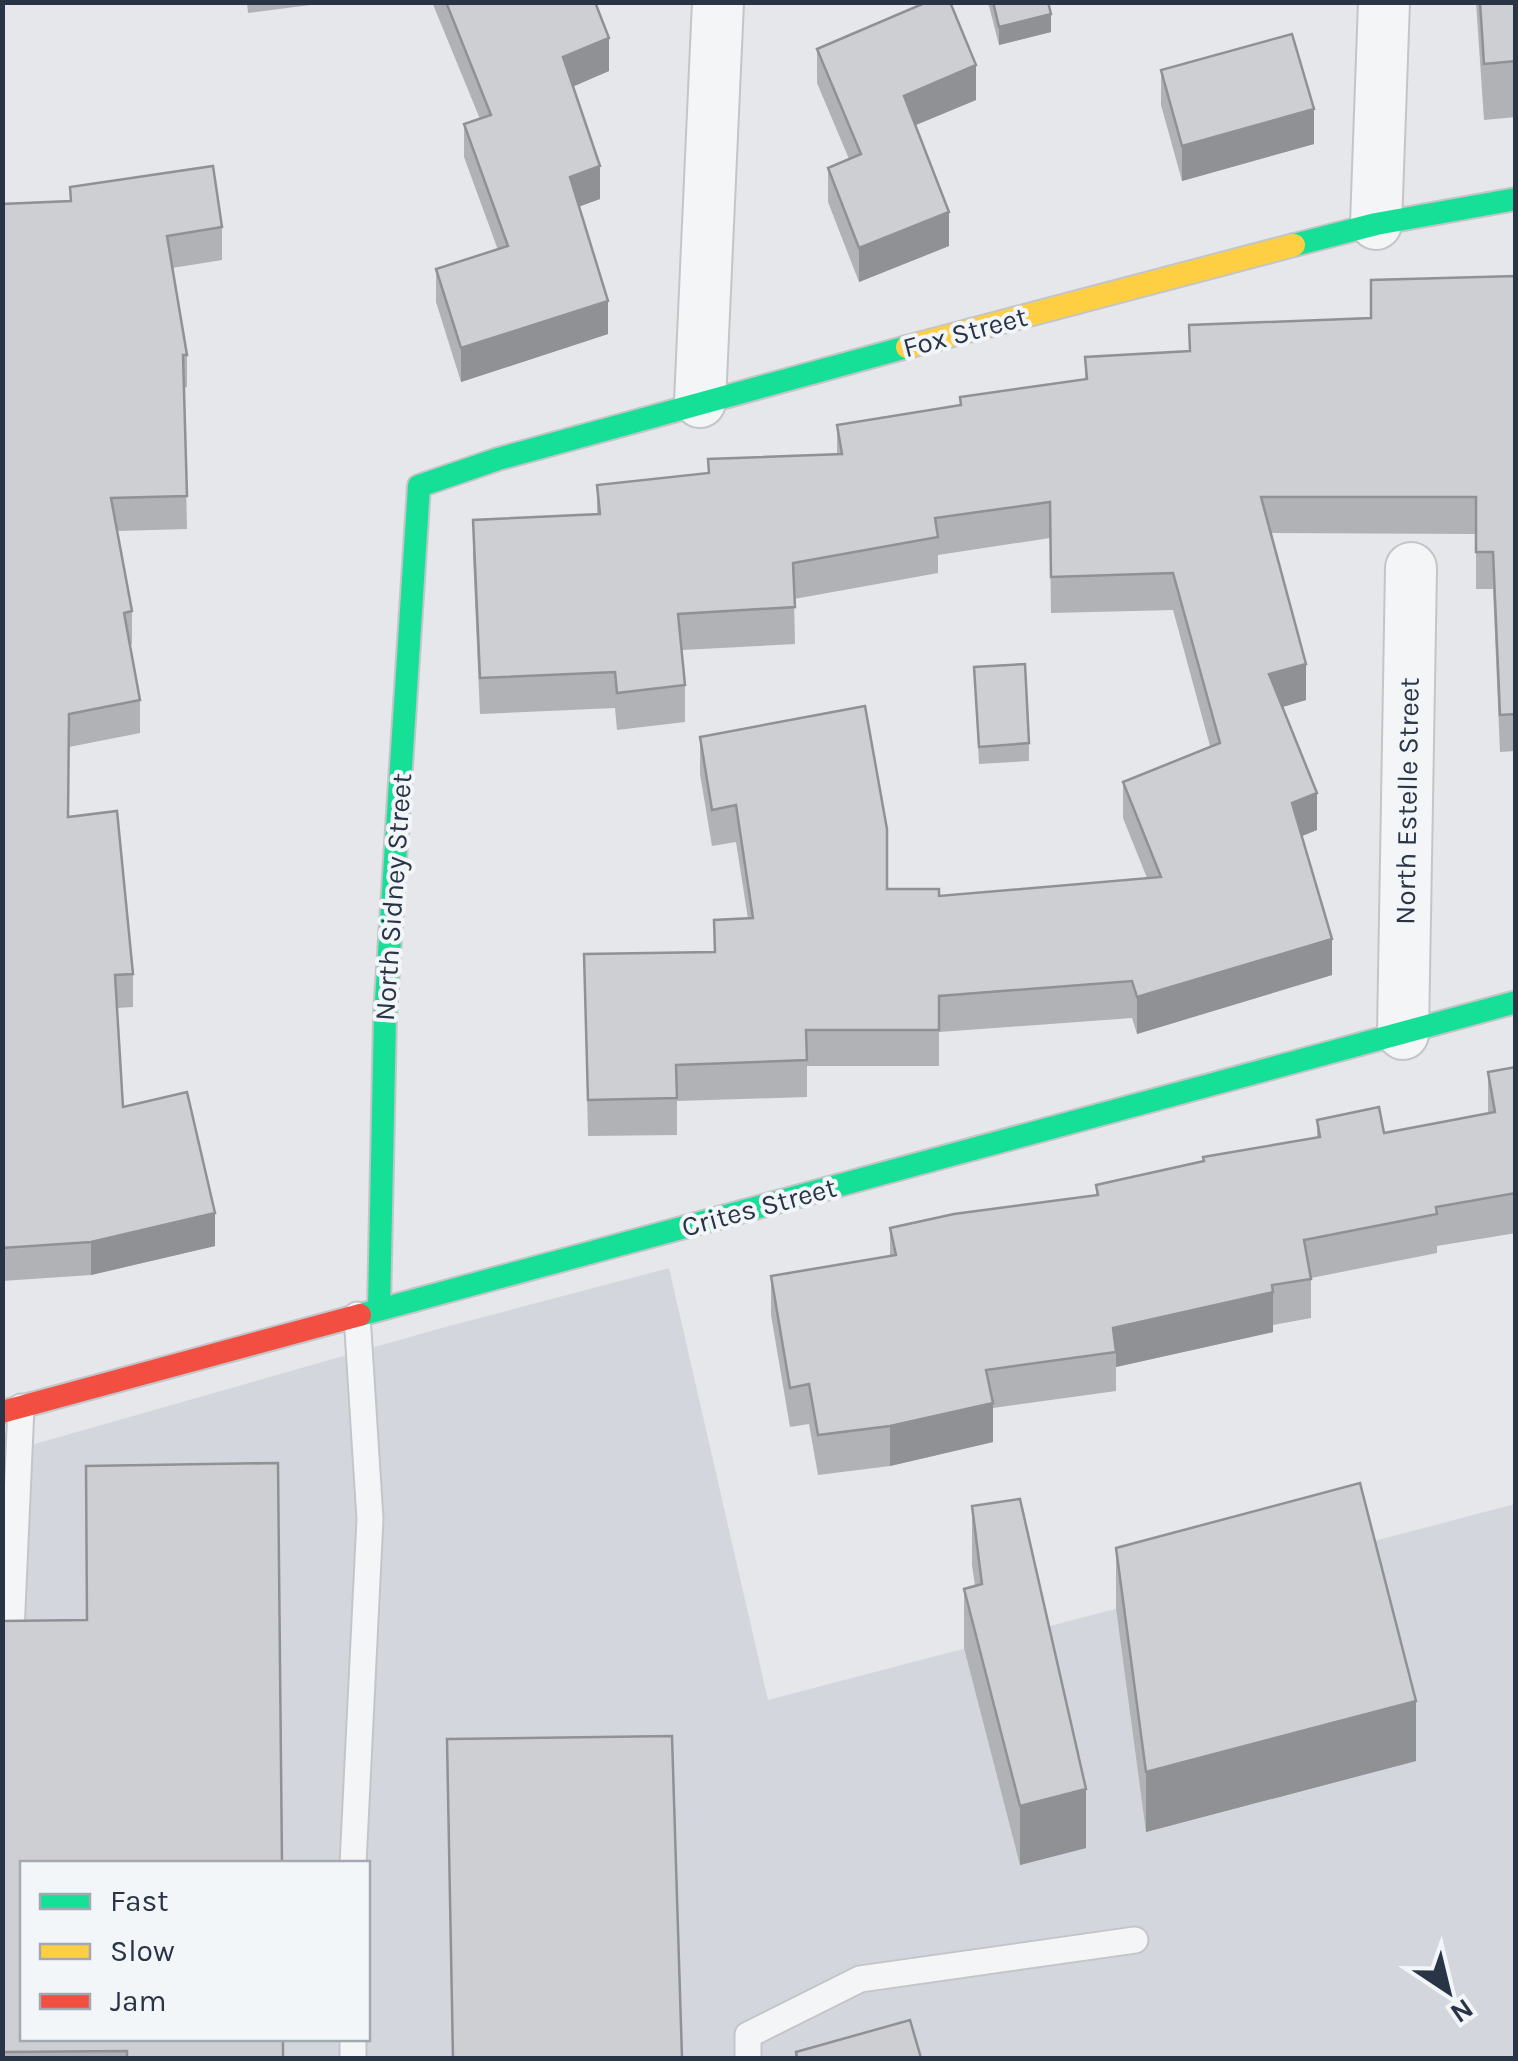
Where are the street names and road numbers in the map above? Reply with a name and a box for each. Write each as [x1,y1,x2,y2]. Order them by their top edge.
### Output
street label: Fox Street [899,300,1031,364]
street label: North Estelle Street [1388,677,1426,925]
street label: North Sidney Street [368,772,418,1022]
street label: Crites Street [678,1171,840,1243]

